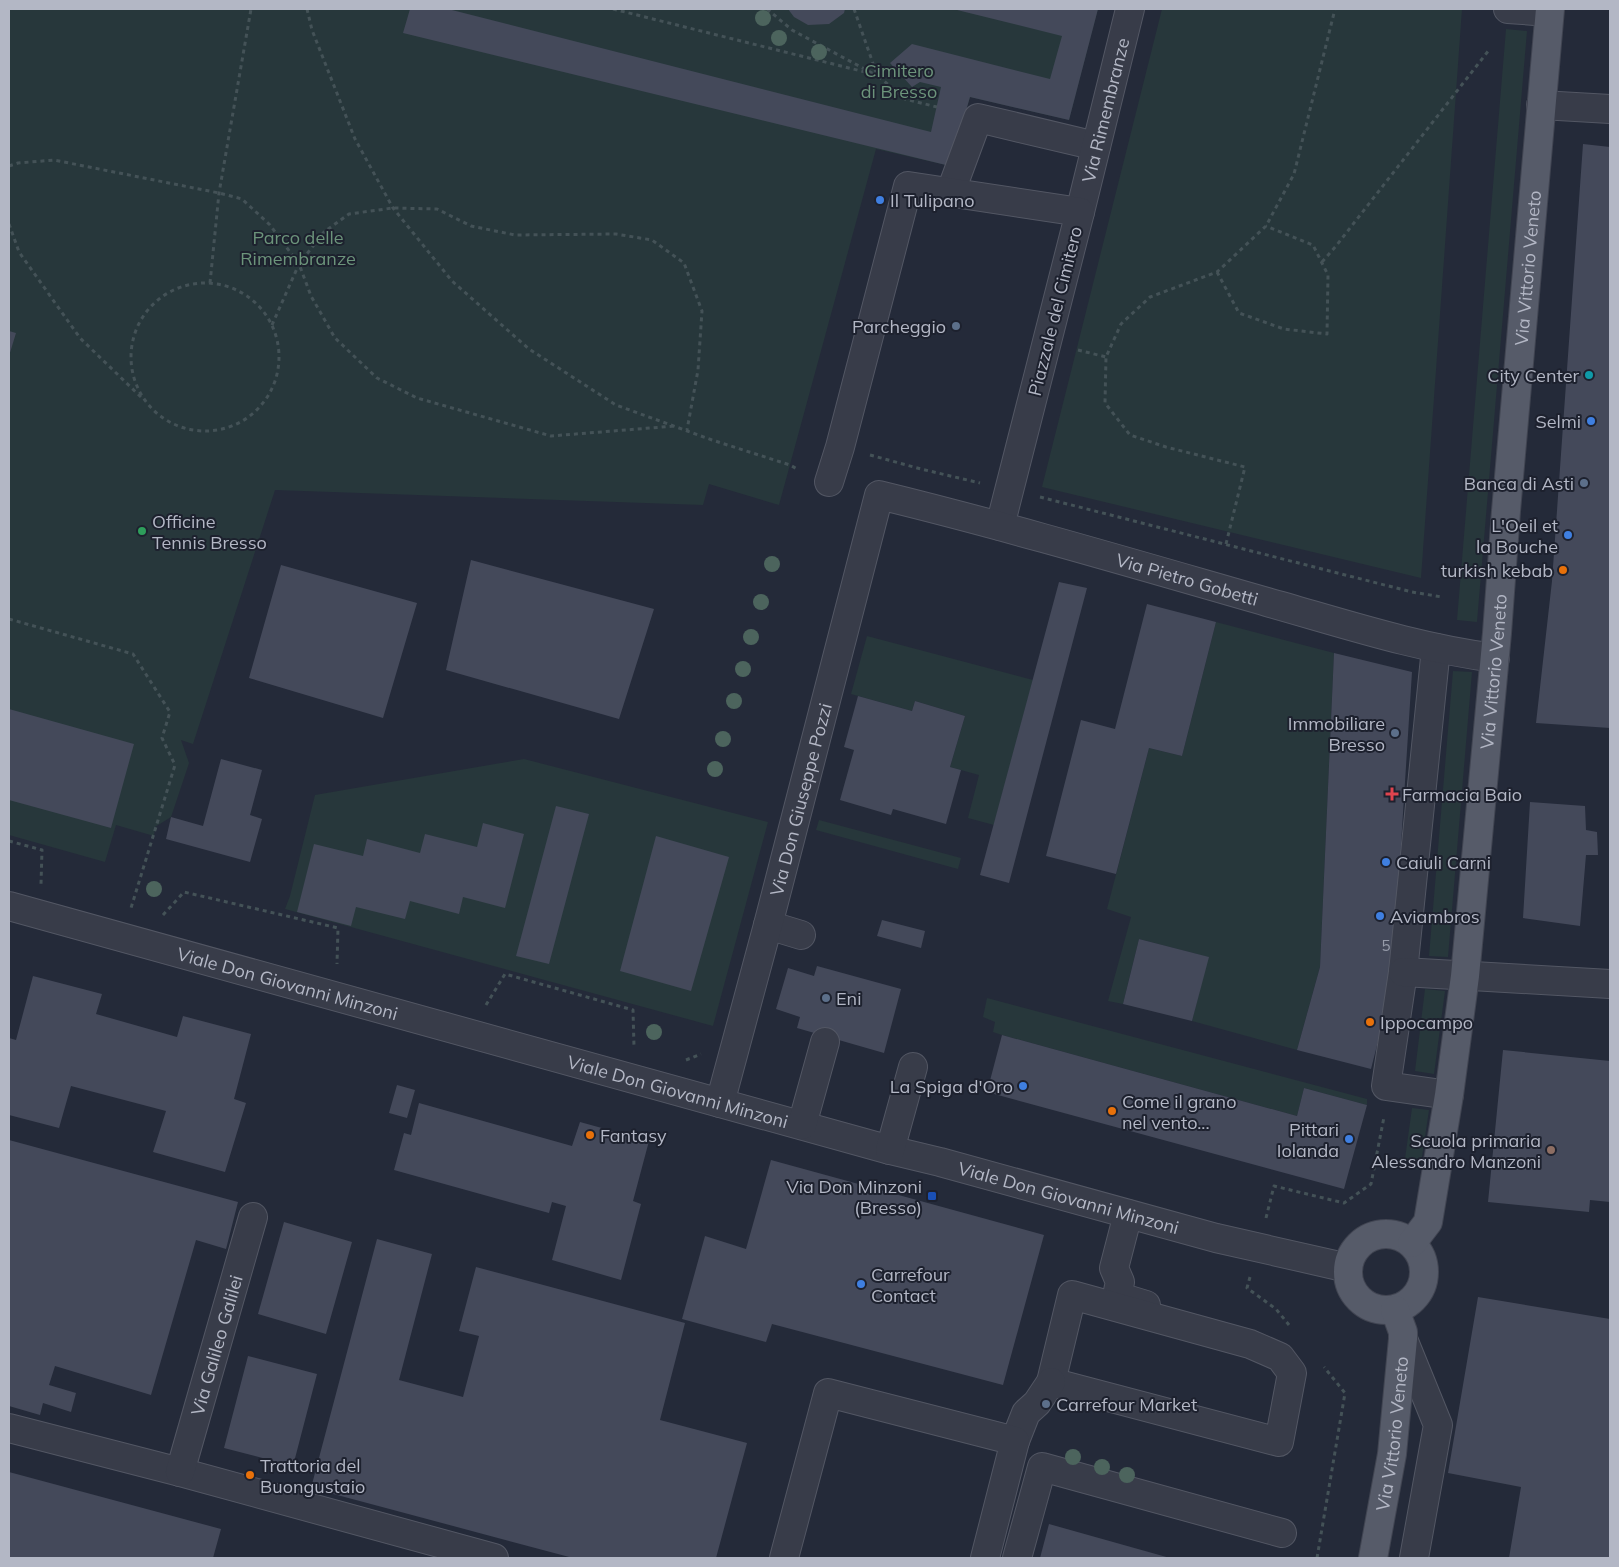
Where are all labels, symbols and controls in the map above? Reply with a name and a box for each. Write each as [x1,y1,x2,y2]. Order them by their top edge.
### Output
street label: Via Rimembranze [1076,35,1134,185]
park label: Cimitero di Bresso [861,59,937,103]
place label: Il Tulipano [890,189,975,212]
street label: Via Vittorio Veneto [1509,189,1546,347]
marker: Il Tulipano [874,194,886,206]
street label: Piazzale del Cimitero [1023,224,1087,398]
park label: Parco delle Rimembranze [240,226,356,270]
place label: Parcheggio [852,315,946,338]
marker: Parcheggio [950,320,962,332]
place label: City Center [1487,364,1579,387]
marker: City Center [1583,369,1595,381]
place label: Selmi [1536,410,1581,433]
marker: Selmi [1585,415,1597,427]
place label: Banca di Asti [1464,472,1574,495]
marker: Banca di Asti [1578,477,1590,489]
place label: Officine Tennis Bresso [152,510,267,554]
place label: L'Oeil et la Bouche [1476,514,1558,558]
marker: Officine Tennis Bresso [136,525,148,537]
marker: L'Oeil et la Bouche [1562,529,1574,541]
street label: Via Pietro Gobetti [1114,548,1261,610]
place label: turkish kebab [1441,559,1553,582]
marker: turkish kebab [1557,564,1569,576]
street label: Via Vittorio Veneto [1475,593,1511,750]
street label: Via Don Giuseppe Pozzi [764,700,836,898]
place label: Immobiliare Bresso [1288,712,1385,756]
marker: Immobiliare Bresso [1389,727,1401,739]
place label: Farmacia Baio [1402,783,1522,806]
marker: Farmacia Baio [1386,788,1398,800]
place label: Caiuli Carni [1396,851,1491,874]
marker: Caiuli Carni [1380,856,1392,868]
place label: Aviambros [1390,905,1480,928]
marker: Aviambros [1374,910,1386,922]
house number: 5 [1381,936,1391,955]
street label: Viale Don Giovanni Minzoni [175,942,400,1025]
place label: Eni [836,987,861,1010]
marker: Eni [820,992,832,1004]
place label: Ippocampo [1380,1011,1473,1034]
marker: Ippocampo [1364,1016,1376,1028]
street label: Viale Don Giovanni Minzoni [565,1050,791,1133]
place label: La Spiga d'Oro [890,1075,1013,1098]
marker: La Spiga d'Oro [1017,1080,1029,1092]
place label: Come il grano nel vento... [1122,1090,1236,1134]
marker: Come il grano nel vento... [1106,1105,1118,1117]
place label: Pittari Iolanda [1277,1118,1339,1162]
place label: Fantasy [600,1124,667,1147]
marker: Fantasy [584,1129,596,1141]
place label: Scuola primaria Alessandro Manzoni [1371,1129,1541,1173]
marker: Pittari Iolanda [1343,1133,1355,1145]
marker: Scuola primaria Alessandro Manzoni [1545,1144,1557,1156]
street label: Viale Don Giovanni Minzoni [956,1156,1182,1239]
place label: Via Don Minzoni (Bresso) [786,1175,922,1219]
marker: Via Don Minzoni (Bresso) [926,1190,938,1202]
place label: Carrefour Contact [871,1263,950,1307]
street label: Via Galileo Galilei [185,1272,247,1418]
marker: Carrefour Contact [855,1278,867,1290]
street label: Via Vittorio Veneto [1370,1355,1413,1513]
place label: Carrefour Market [1056,1393,1197,1416]
marker: Carrefour Market [1040,1398,1052,1410]
place label: Trattoria del Buongustaio [260,1454,365,1498]
marker: Trattoria del Buongustaio [244,1469,256,1481]

